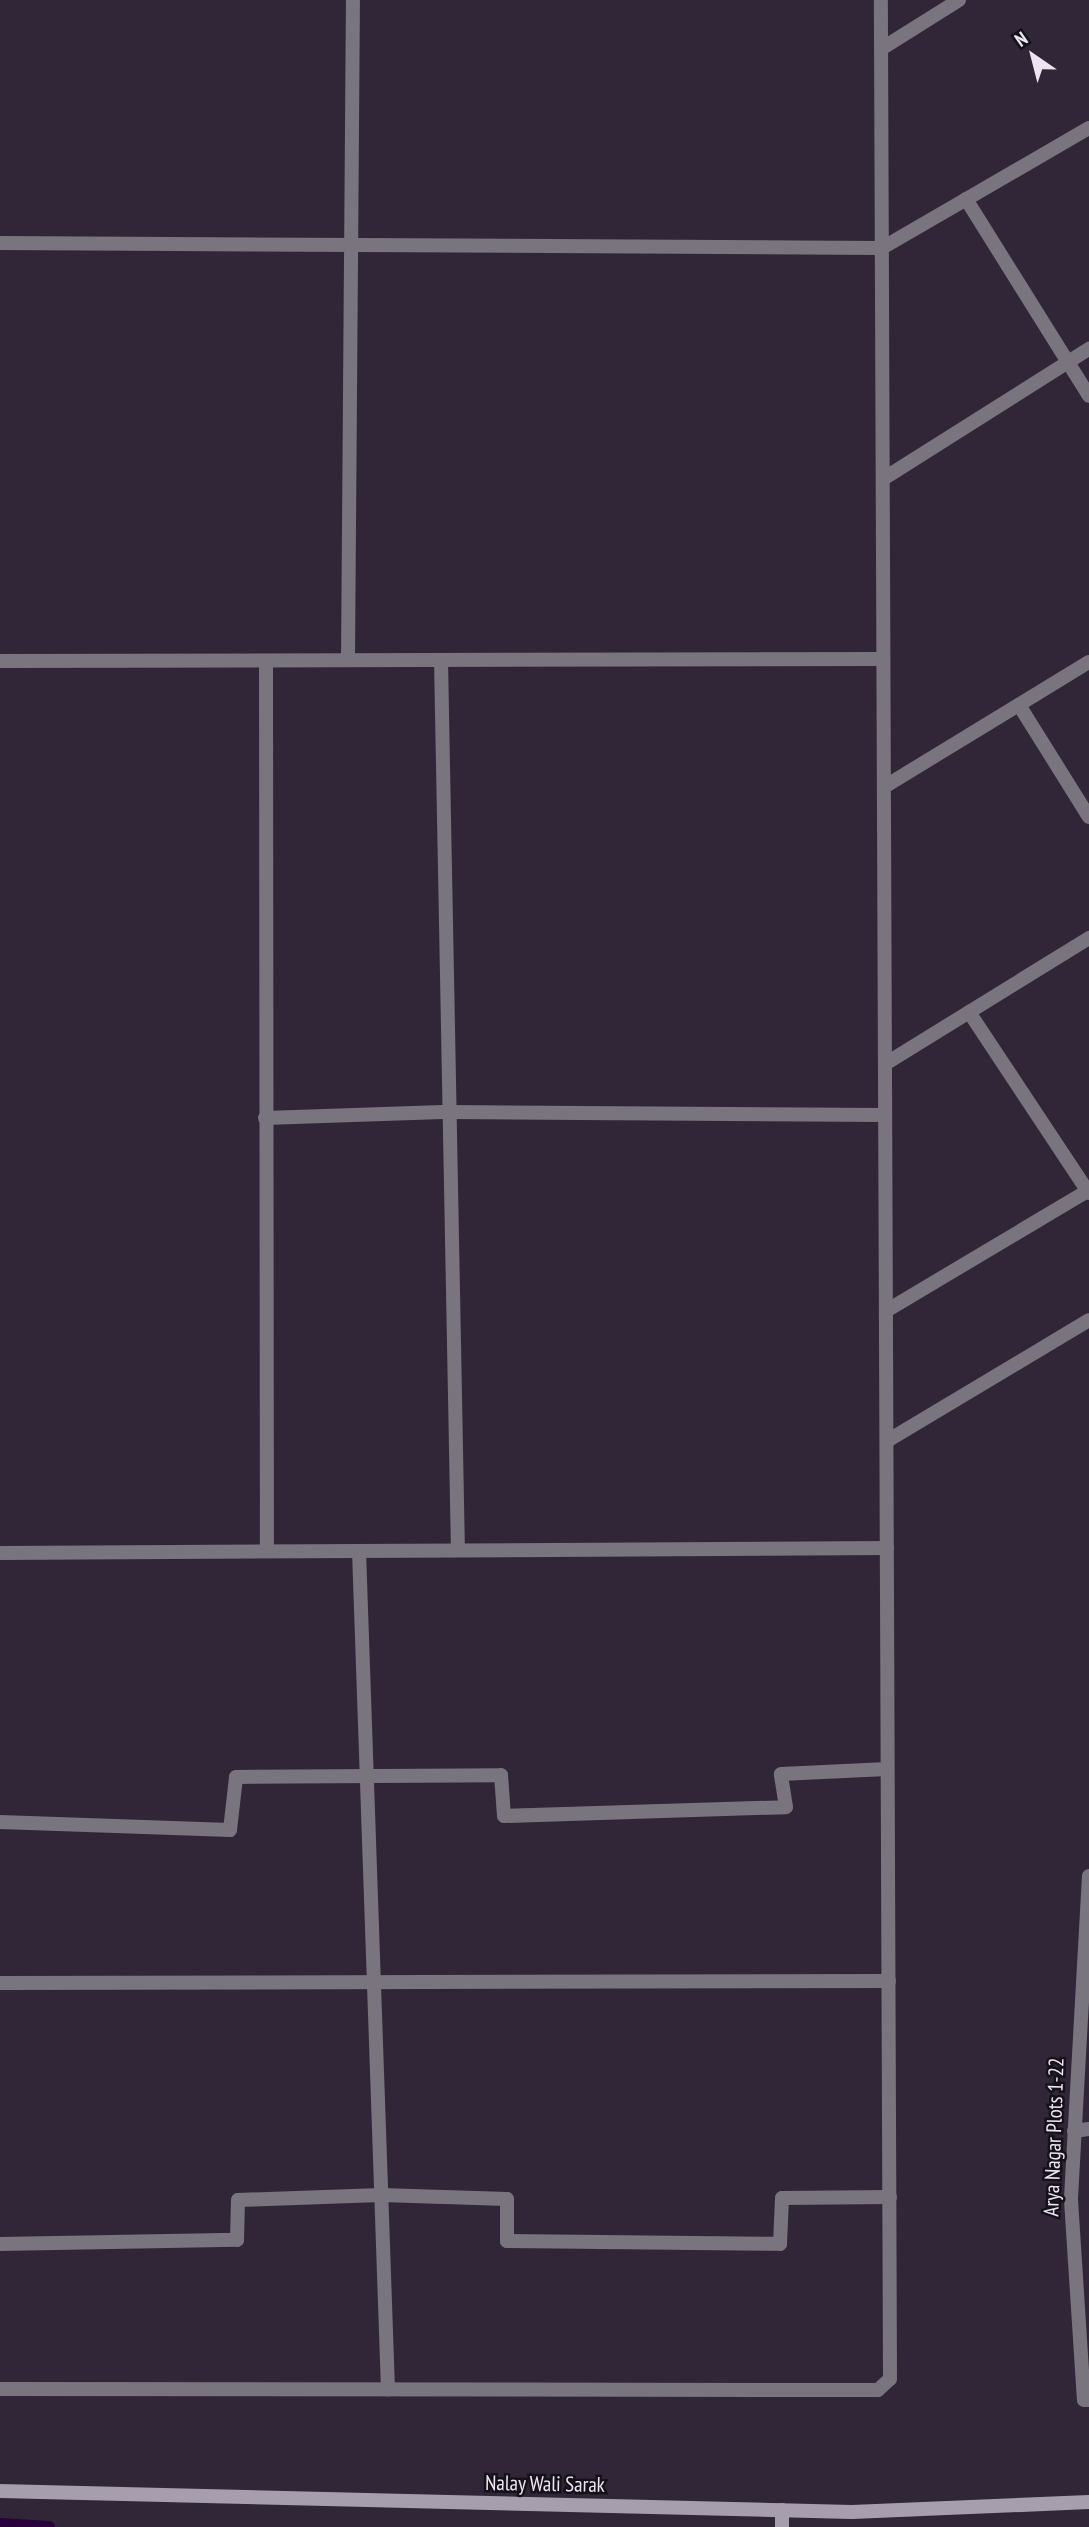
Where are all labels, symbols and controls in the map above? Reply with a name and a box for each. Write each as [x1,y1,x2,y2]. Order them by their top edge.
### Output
north arrow [998,21,1068,91]
text: N [1010,26,1032,52]
street label: Arya Nagar Plots 1-22 [1039,2057,1069,2217]
street label: Nalay Wali Sarak [484,2470,606,2498]

